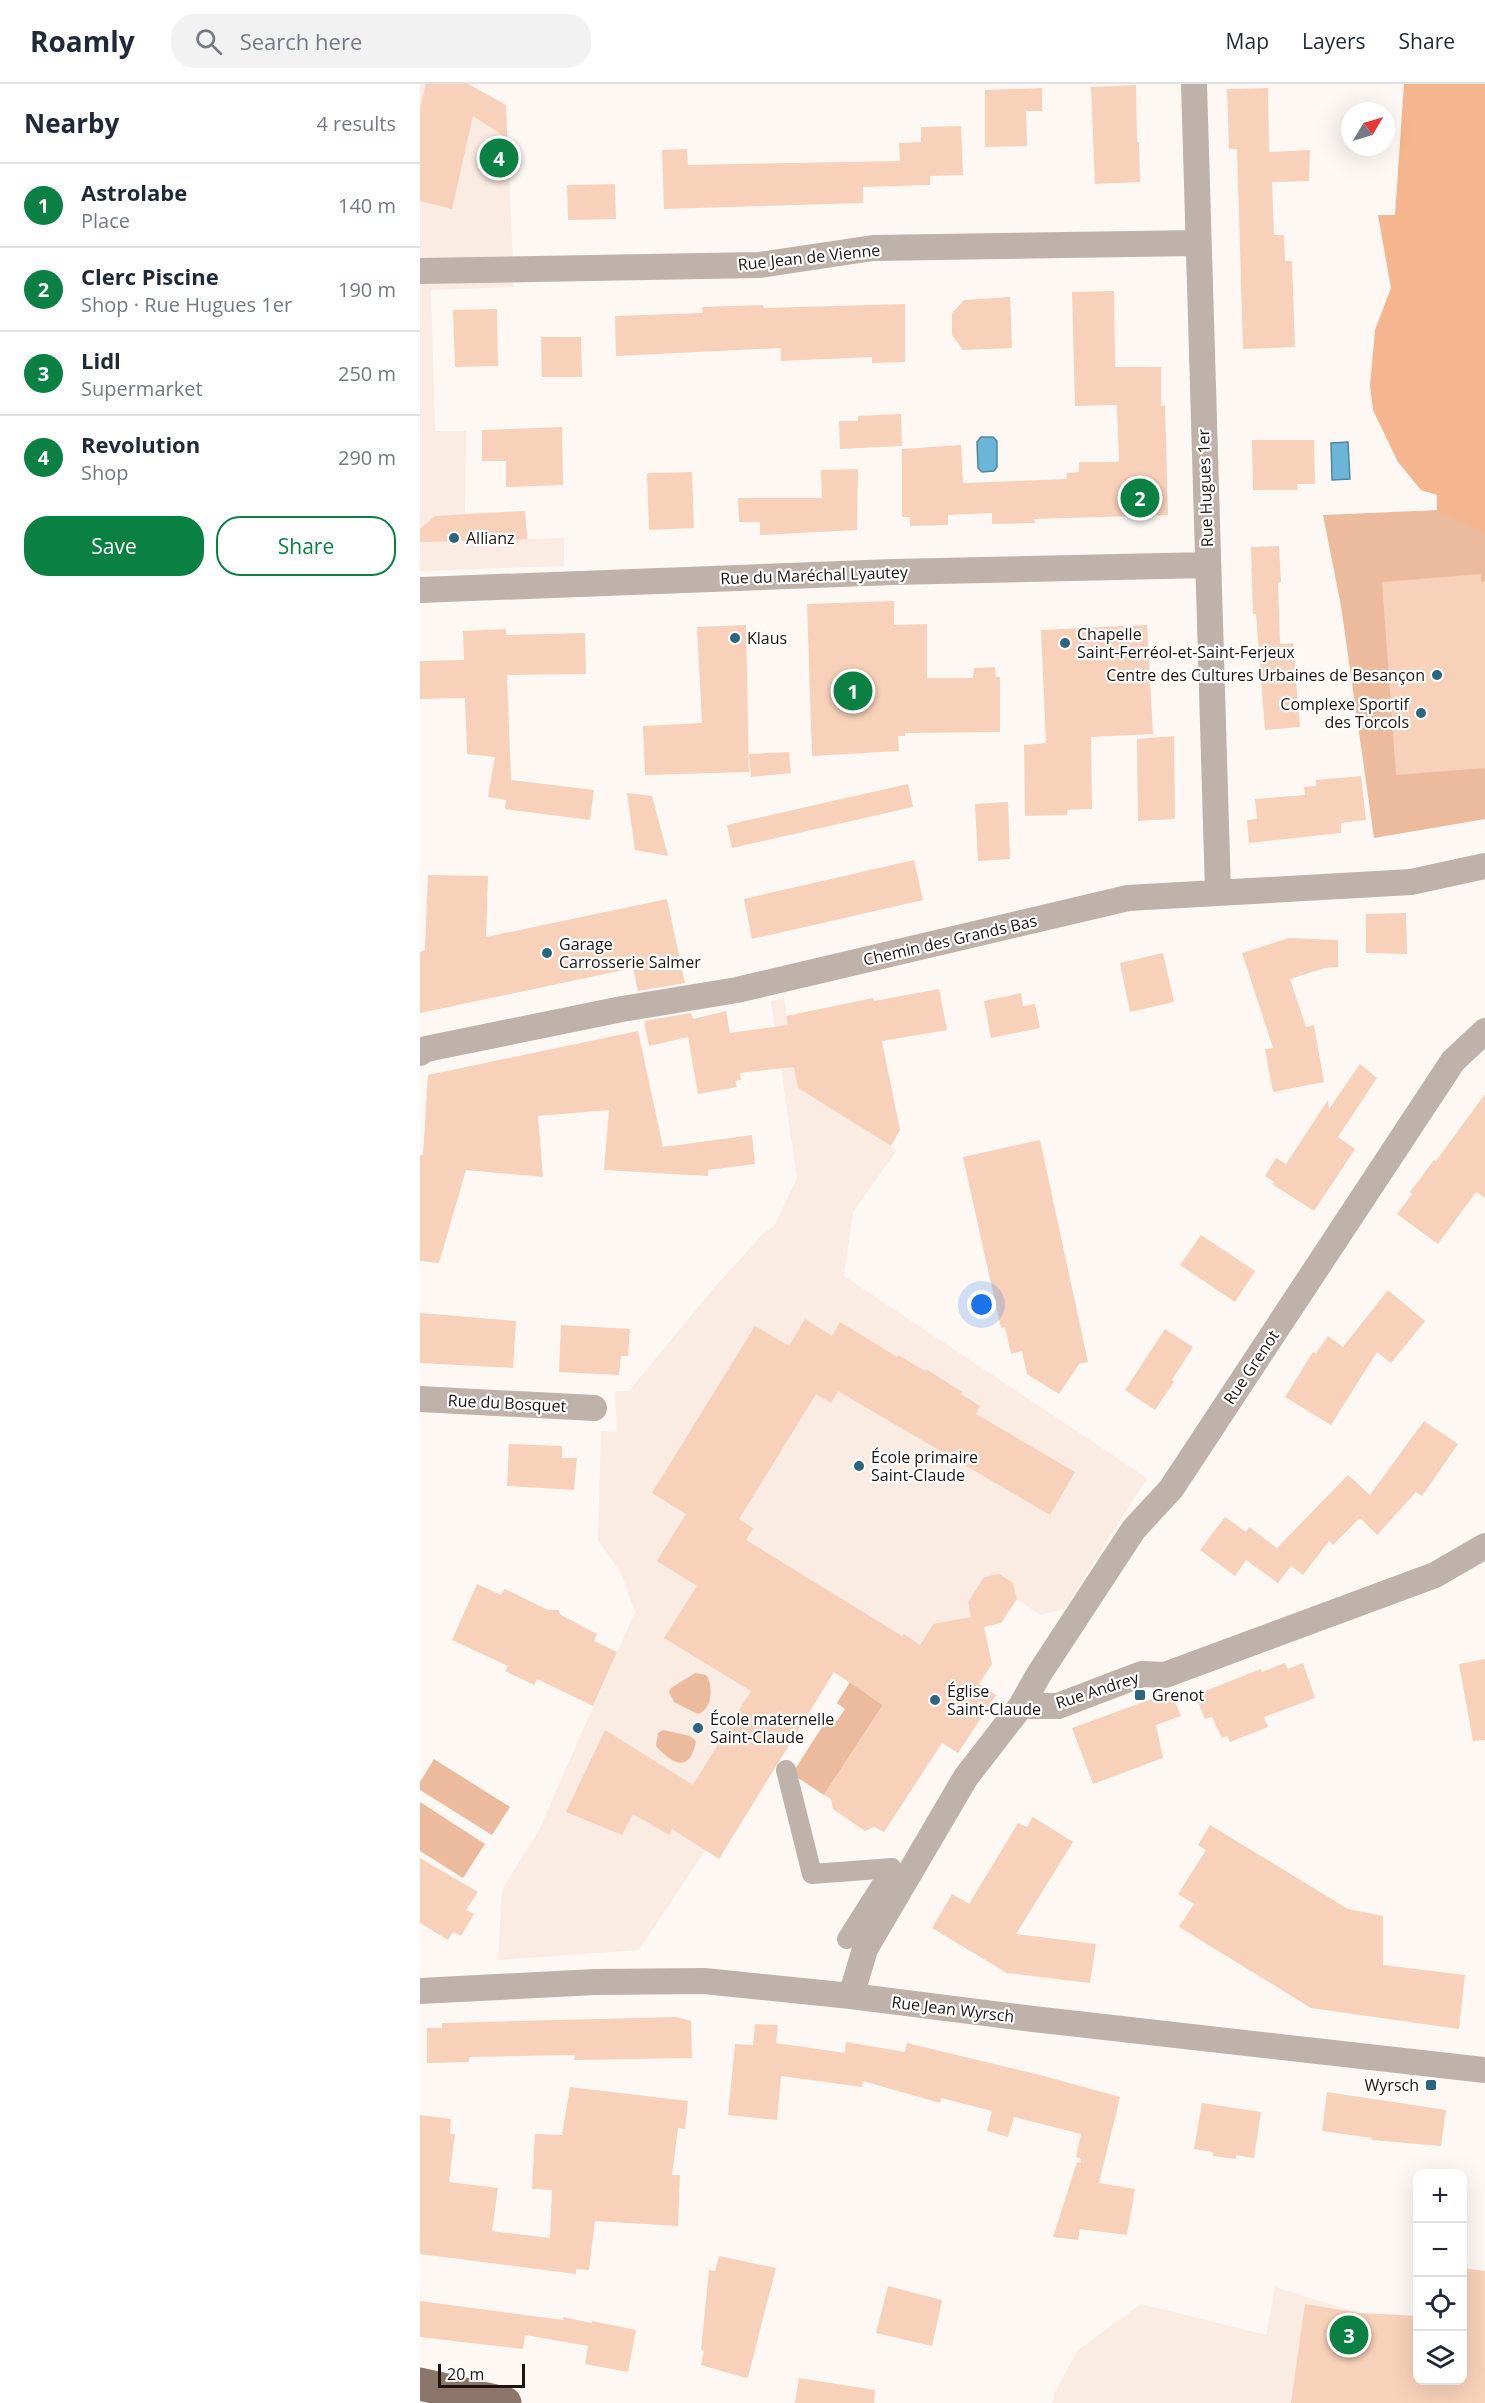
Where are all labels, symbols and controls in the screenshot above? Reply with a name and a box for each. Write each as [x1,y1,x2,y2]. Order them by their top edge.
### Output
search box [171,14,591,68]
text: Roamly [30,22,135,60]
icon: search [192,25,225,58]
text: Search here [240,26,362,56]
text: Map [1226,27,1269,55]
text: Layers [1302,27,1366,55]
text: Share [1399,27,1455,55]
north arrow [1341,102,1395,156]
text: Nearby [24,105,119,141]
text: 4 results [316,110,396,137]
pin: 4 [480,136,518,181]
text: Astrolabe [81,177,187,207]
text: 1 [38,192,49,219]
text: 140 m [338,192,396,219]
text: Place [81,207,130,234]
street label: Rue Jean de Vienne [737,239,881,275]
text: Clerc Piscine [81,261,219,291]
text: 2 [38,276,49,303]
text: 190 m [338,276,396,303]
text: Shop · Rue Hugues 1er [81,291,292,318]
text: Lidl [81,345,121,375]
text: 3 [38,360,49,387]
text: 250 m [338,360,396,387]
text: Supermarket [81,375,203,402]
street label: Rue Hugues 1er [1192,428,1218,548]
text: Revolution [81,429,200,459]
text: 4 [38,444,49,471]
text: 290 m [338,444,396,471]
text: Shop [81,459,129,486]
pin: 2 [1120,476,1160,520]
button: Save [24,516,204,576]
button: Share [216,516,396,576]
place label: Allianz [466,527,514,549]
marker: Allianz [447,531,461,545]
street label: Rue du Maréchal Lyautey [720,561,909,589]
place label: Chapelle Saint-Ferréol-et-Saint-Ferjeux [1077,623,1295,663]
place label: Klaus [747,627,787,649]
marker: Klaus [728,631,742,645]
marker: Chapelle Saint-Ferréol-et-Saint-Ferjeux [1058,636,1072,650]
place label: Centre des Cultures Urbaines de Besançon [1106,664,1425,686]
pin: 1 [834,668,872,714]
marker: Centre des Cultures Urbaines de Besançon [1430,668,1444,682]
place label: Complexe Sportif des Torcols [1280,693,1411,733]
marker: Complexe Sportif des Torcols [1414,706,1428,720]
street label: Chemin des Grands Bas [861,909,1039,971]
place label: Garage Carrosserie Salmer [559,933,701,973]
marker: Garage Carrosserie Salmer [540,946,554,960]
your location [967,1290,996,1319]
street label: Rue Grenot [1218,1325,1284,1408]
street label: Rue du Bosquet [447,1389,567,1417]
place label: École primaire Saint-Claude [871,1446,978,1486]
marker: École primaire Saint-Claude [852,1459,866,1473]
street label: Rue Andrey [1053,1666,1142,1714]
place label: Église Saint-Claude [947,1680,1041,1720]
place label: Grenot [1152,1684,1205,1706]
marker: Grenot [1133,1688,1147,1702]
marker: Église Saint-Claude [928,1693,942,1707]
place label: École maternelle Saint-Claude [710,1708,834,1748]
marker: École maternelle Saint-Claude [691,1721,705,1735]
street label: Rue Jean Wyrsch [890,1991,1016,2027]
place label: Wyrsch [1365,2074,1419,2096]
marker: Wyrsch [1424,2078,1438,2092]
map controls [1413,2169,1467,2385]
button: + [1413,2169,1467,2223]
button: − [1413,2223,1467,2277]
button: locate [1413,2277,1467,2331]
pin: 3 [1330,2312,1368,2358]
button: layers [1413,2331,1467,2385]
scale bar [438,2361,525,2388]
text: 20 m [447,2363,484,2385]

